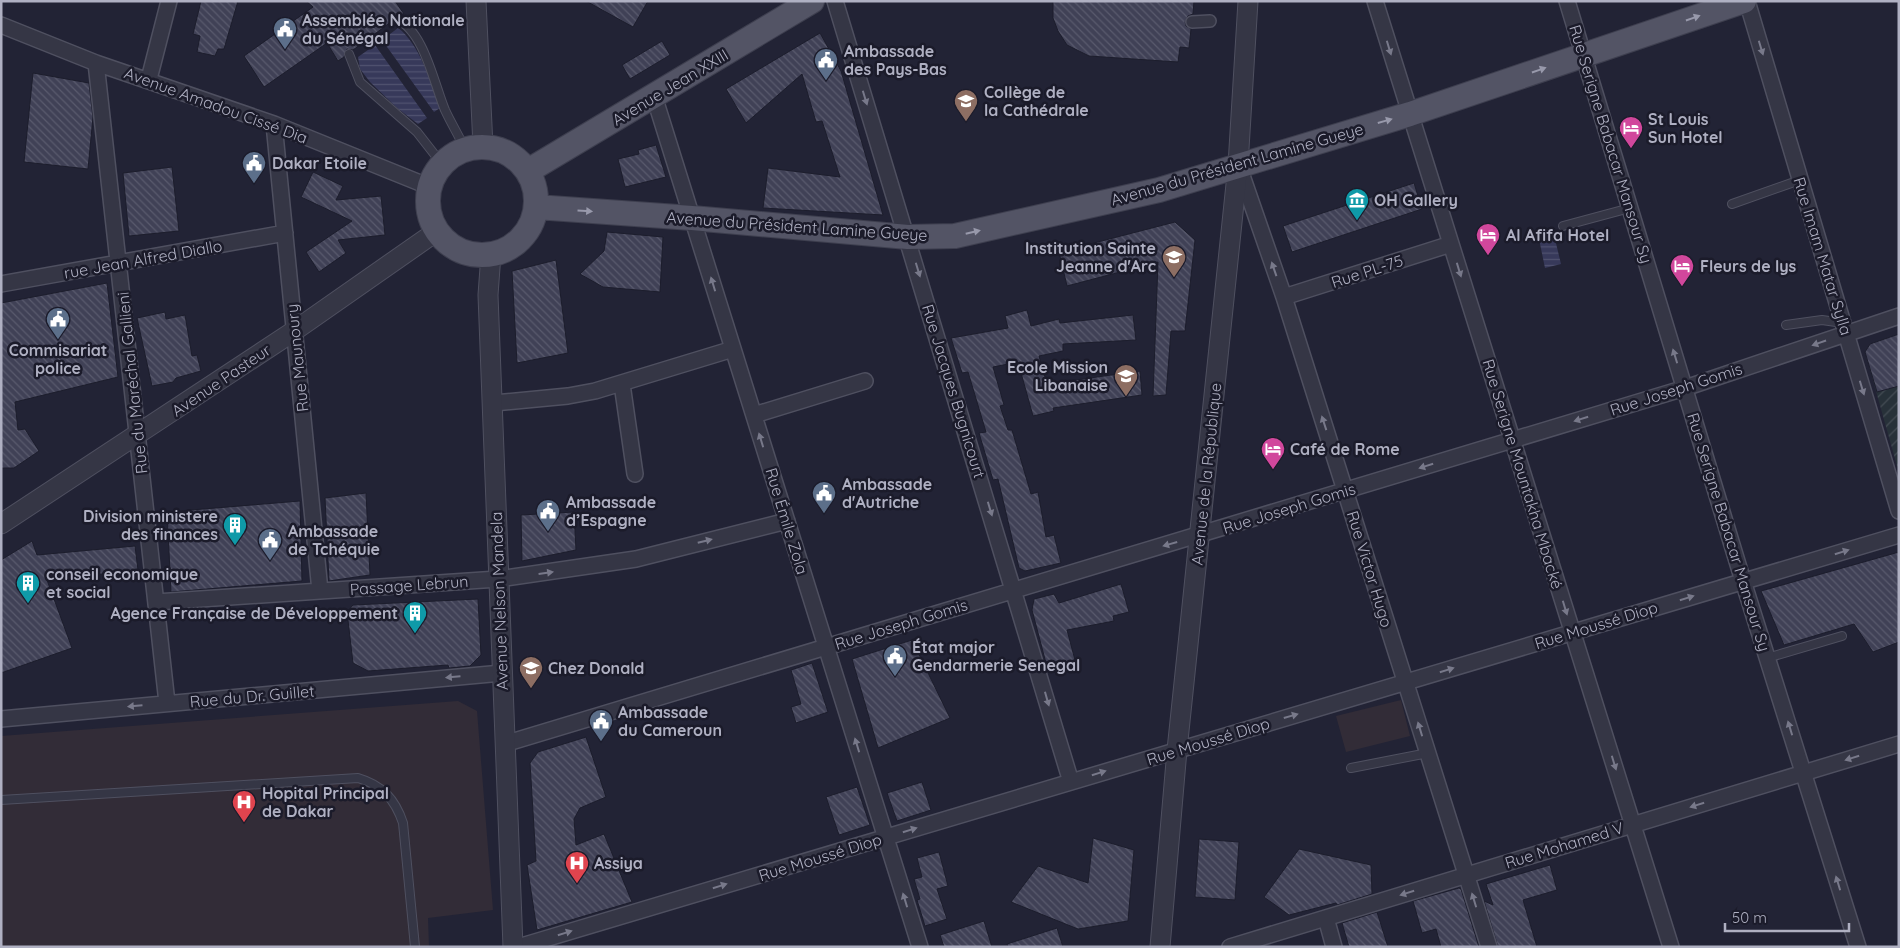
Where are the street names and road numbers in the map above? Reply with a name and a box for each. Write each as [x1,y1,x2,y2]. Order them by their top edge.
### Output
street label: Rue Serigne Babacar Mansour Sy [1565,22,1657,266]
street label: Avenue Jean XXIII [608,44,732,130]
street label: Avenue Amadou Cissé Dia [122,63,310,147]
street label: Avenue du Président Lamine Gueye [1108,118,1366,210]
street label: Rue Imam Matar Sylla [1789,175,1857,337]
street label: Avenue du Président Lamine Gueye [666,207,928,245]
street label: rue Jean Alfred Diallo [62,235,224,283]
street label: Rue PL-75 [1329,250,1405,292]
street label: Rue du Maréchal Gallieni [112,291,152,475]
street label: Rue Jacques Bugnicourt [918,302,990,480]
street label: Rue Maunoury [281,303,313,413]
street label: Avenue Pasteur [168,339,274,421]
street label: Rue Serigne Mountakha Mbacké [1478,357,1568,591]
street label: Rue Joseph Gomis [1607,358,1745,420]
street label: Avenue de la République [1186,382,1226,566]
street label: Rue Serigne Babacar Mansour Sy [1683,410,1775,654]
street label: Rue Émile Zola [761,465,813,577]
street label: Rue Joseph Gomis [1220,478,1358,538]
street label: Rue Victor Hugo [1343,508,1397,630]
street label: Avenue Nelson Mandela [486,511,512,691]
street label: Passage Lebrun [349,571,469,599]
street label: Rue Joseph Gomis [832,594,970,654]
street label: Rue Moussé Diop [1532,597,1660,653]
street label: Rue du Dr. Guillet [189,681,315,711]
street label: Rue Moussé Diop [1144,713,1272,769]
street label: Rue Mohamed V [1502,817,1626,873]
street label: Rue Moussé Diop [756,829,884,885]

